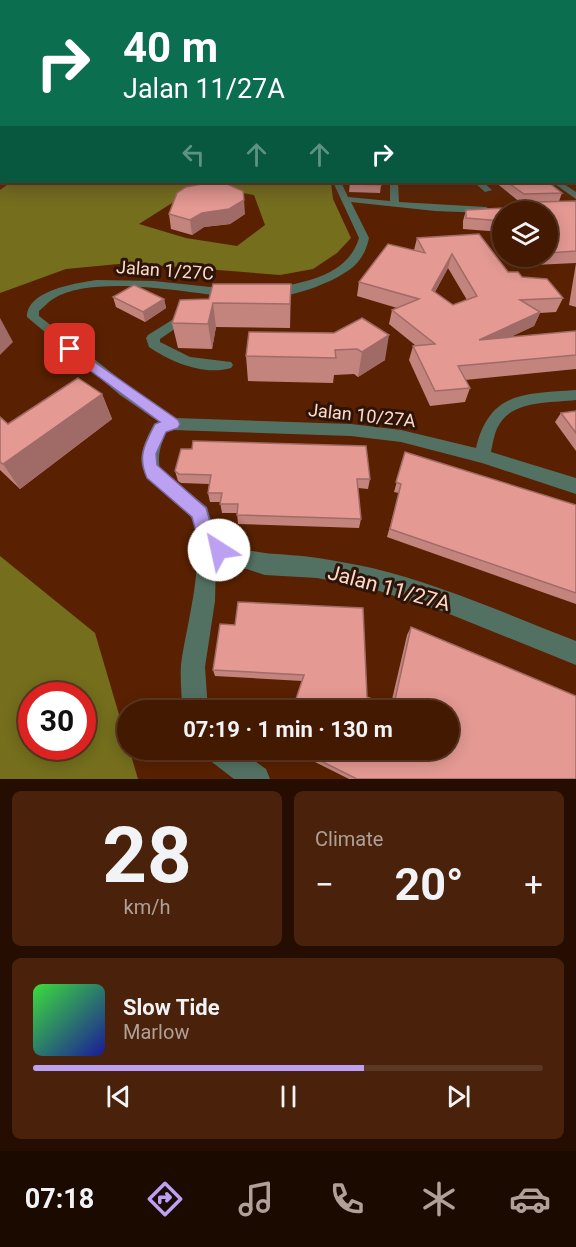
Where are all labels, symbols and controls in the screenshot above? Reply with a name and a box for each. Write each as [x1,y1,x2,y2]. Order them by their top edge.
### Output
text: 40 m [123,23,218,72]
icon: right [24,24,102,102]
text: Jalan 11/27A [123,73,285,105]
icon: left [177,138,210,171]
icon: ahead [240,138,273,171]
icon: ahead [303,138,336,171]
icon: right [366,138,399,171]
map controls [492,201,558,267]
button: layers [492,201,558,267]
street label: Jalan 1/27C [115,256,215,284]
pin [44,323,95,374]
icon: arrive [53,332,86,365]
street label: Jalan 10/27A [307,399,417,431]
position arrow [187,518,251,582]
street label: Jalan 11/27A [325,560,453,616]
speed limit sign: 30 [18,682,96,760]
text: 07:19 · 1 min · 130 m [183,717,393,742]
text: 28 [102,810,192,901]
text: Climate [315,827,383,851]
text: 20° [394,858,464,911]
text: − [315,865,334,904]
text: + [524,865,543,904]
text: km/h [124,895,170,919]
text: Slow Tide [123,995,220,1020]
text: Marlow [123,1020,189,1044]
icon: previous [102,1080,135,1113]
icon: pause [272,1080,305,1113]
icon: next [442,1080,475,1113]
icon: directions [144,1178,186,1220]
icon: music [235,1178,277,1220]
icon: phone [326,1178,368,1220]
icon: climate [418,1178,460,1220]
icon: car [509,1178,551,1220]
text: 07:18 [25,1183,94,1215]

